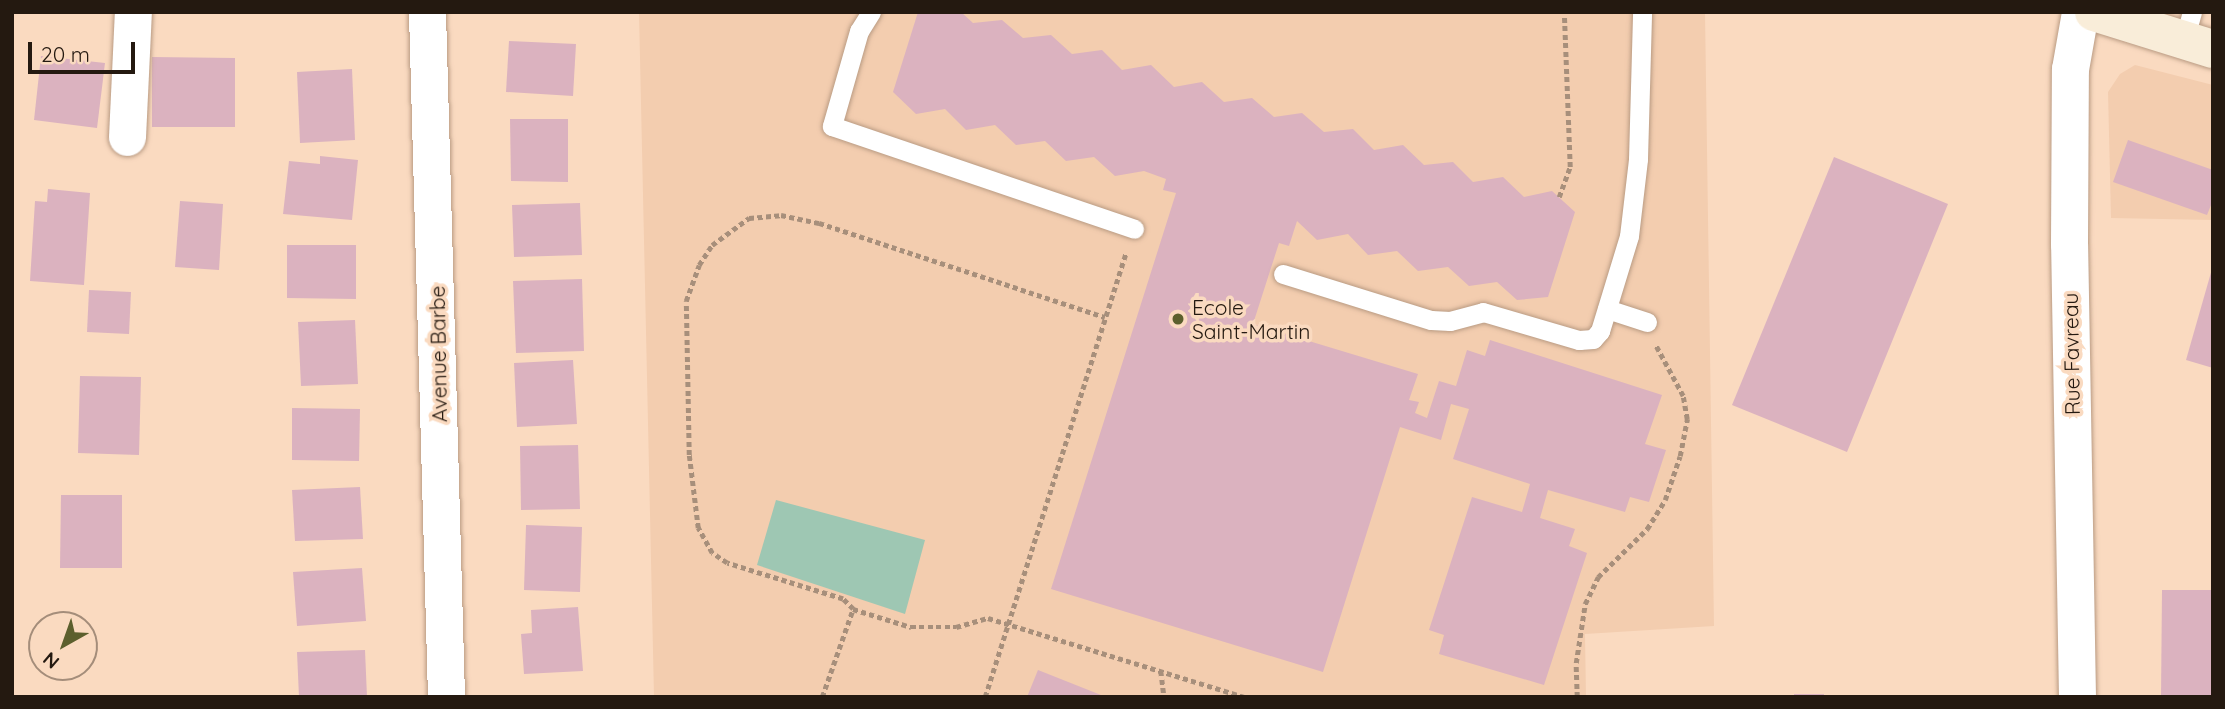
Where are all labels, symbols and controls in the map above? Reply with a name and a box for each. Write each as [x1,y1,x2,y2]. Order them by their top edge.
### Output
scale bar [32,28,138,72]
text: 20 m [41,41,90,67]
street label: Avenue Barbe [424,285,452,423]
street label: Rue Favreau [2057,293,2085,415]
place label: Ecole Saint-Martin [1192,294,1310,344]
marker: Ecole Saint-Martin [1170,311,1186,327]
north arrow [28,611,98,681]
text: N [38,647,64,674]

